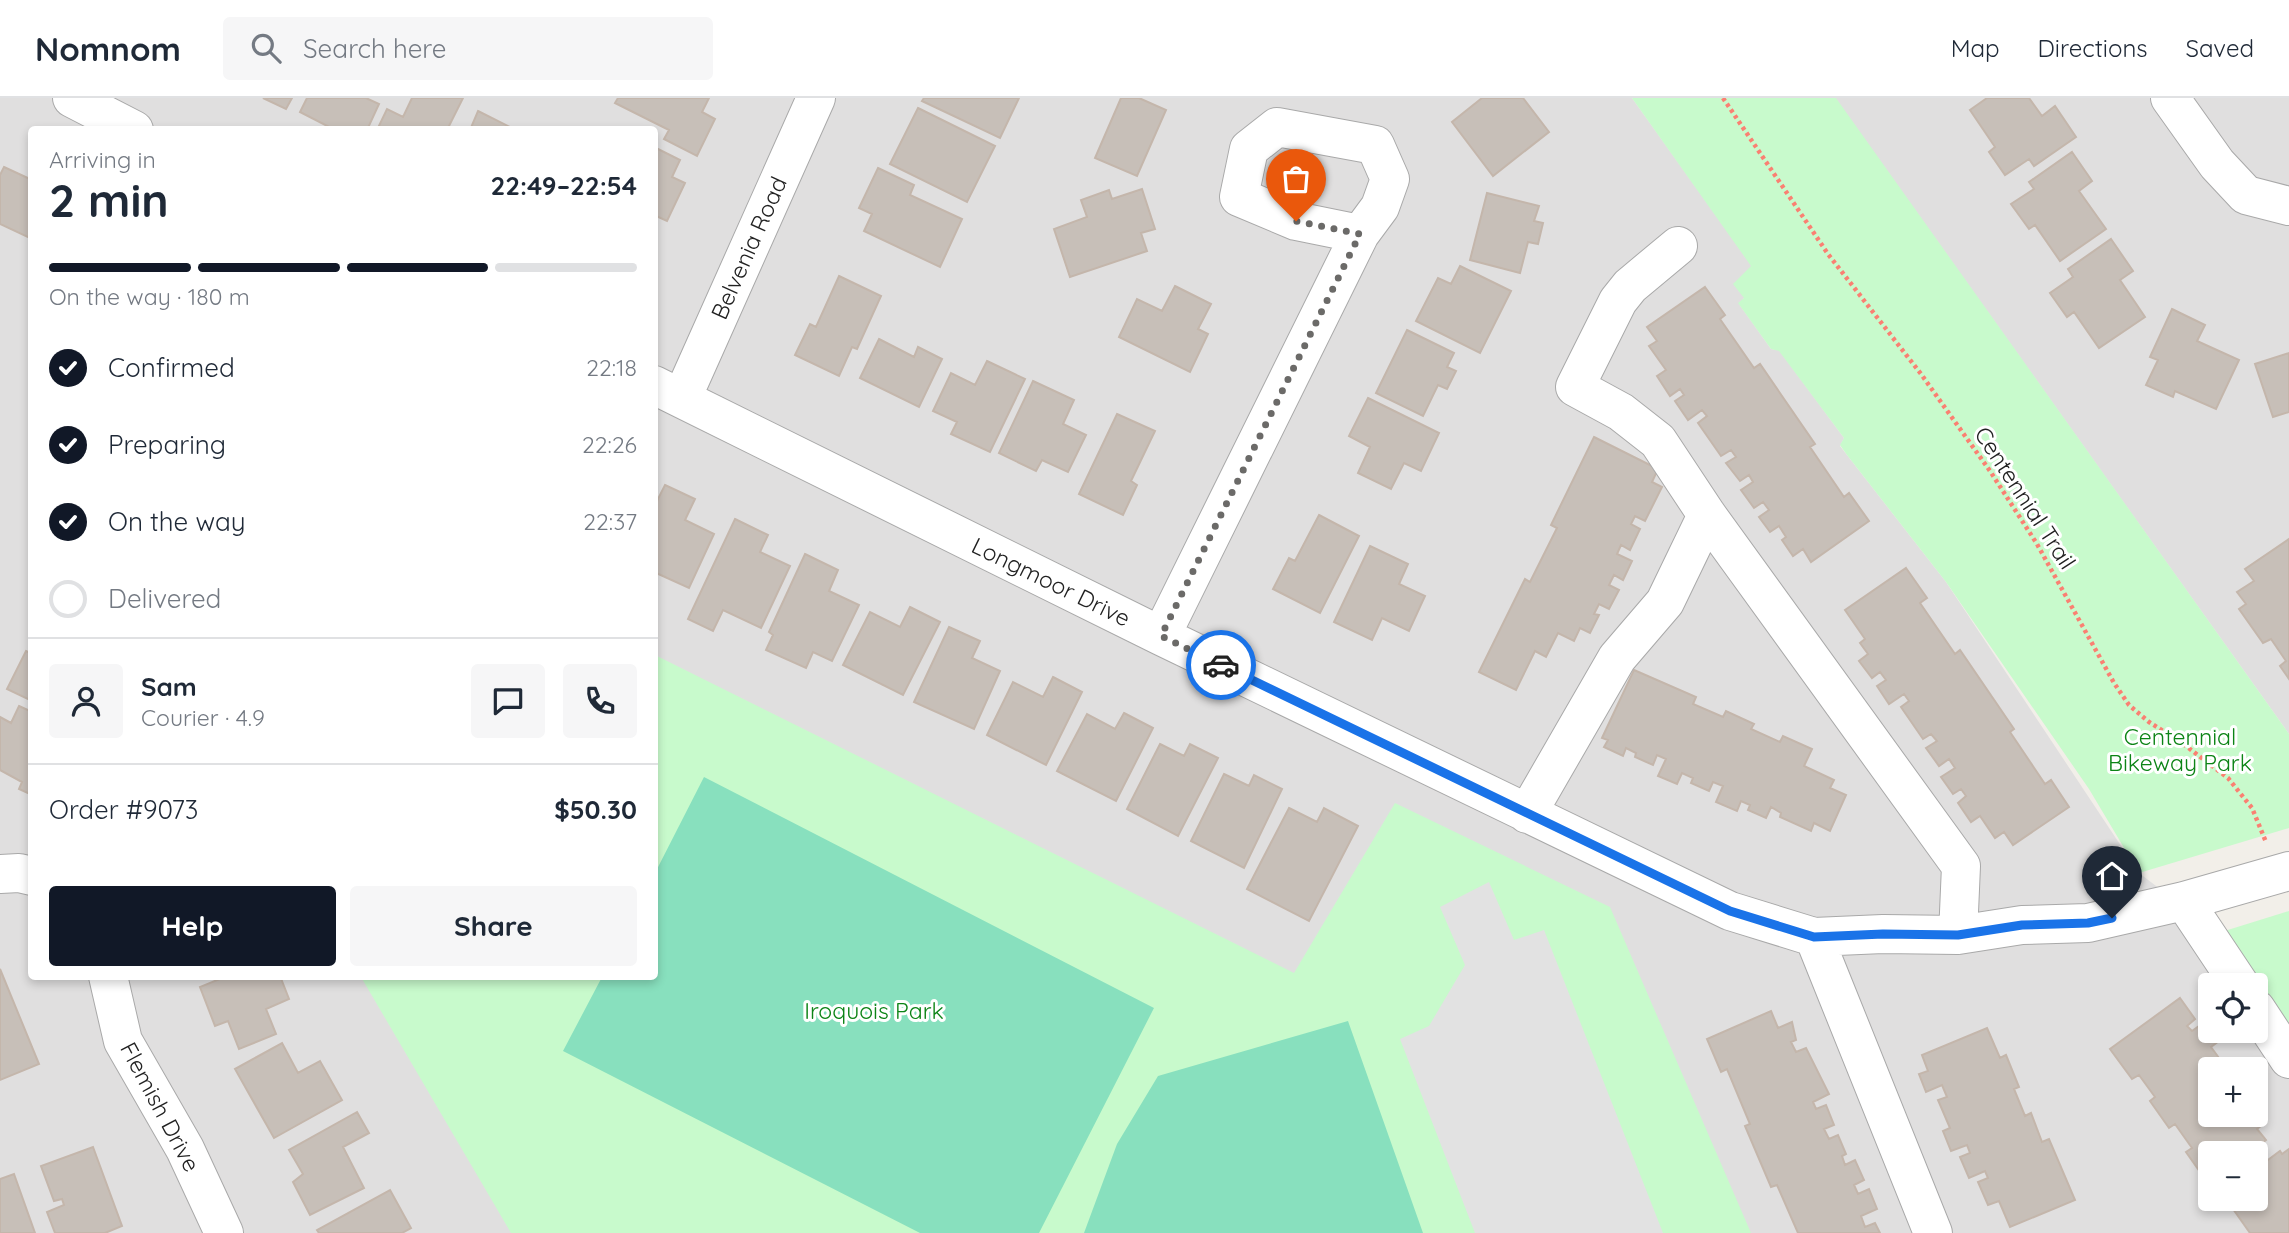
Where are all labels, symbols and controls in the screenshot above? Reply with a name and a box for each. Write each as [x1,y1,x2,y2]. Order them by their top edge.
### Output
search box [223,17,713,80]
text: Nomnom [35,28,181,69]
icon: search [247,29,285,67]
text: Search here [303,32,447,65]
text: Map [1951,33,2000,63]
text: Directions [2038,33,2148,63]
text: Saved [2186,33,2254,63]
text: Arriving in [49,145,156,174]
pin [1266,149,1326,221]
icon: bag [1277,160,1315,198]
text: 22:49–22:54 [490,169,637,202]
text: 2 min [49,171,169,229]
street label: Belvenia Road [704,172,793,324]
text: On the way · 180 m [49,282,250,311]
icon: check [49,349,87,387]
text: Confirmed [108,351,235,384]
text: 22:18 [586,353,637,382]
street label: Centennial Trail [1969,421,2082,575]
icon: check [49,426,87,464]
text: Preparing [108,428,226,461]
text: 22:26 [582,430,637,459]
icon: check [49,503,87,541]
text: On the way [108,505,246,538]
text: 22:37 [583,507,637,536]
street label: Longmoor Drive [967,531,1135,633]
text: Delivered [108,582,221,615]
courier [1186,630,1256,700]
icon: car [1202,646,1240,684]
button: person [49,664,123,738]
button: chat [471,664,545,738]
button: phone [563,664,637,738]
text: Sam [141,670,197,703]
text: Courier · 4.9 [141,703,265,732]
park label: Centennial Bikeway Park [2108,722,2252,777]
text: Order #9073 [49,793,198,826]
text: $50.30 [554,793,637,826]
pin [2082,846,2142,918]
icon: home [2093,857,2131,895]
button: Help [49,886,336,966]
button: Share [350,886,637,966]
map controls [2198,973,2268,1211]
button: locate [2198,973,2268,1043]
park label: Iroquois Park [804,996,944,1025]
street label: Flemish Drive [114,1037,207,1176]
button: + [2198,1057,2268,1127]
button: − [2198,1141,2268,1211]

